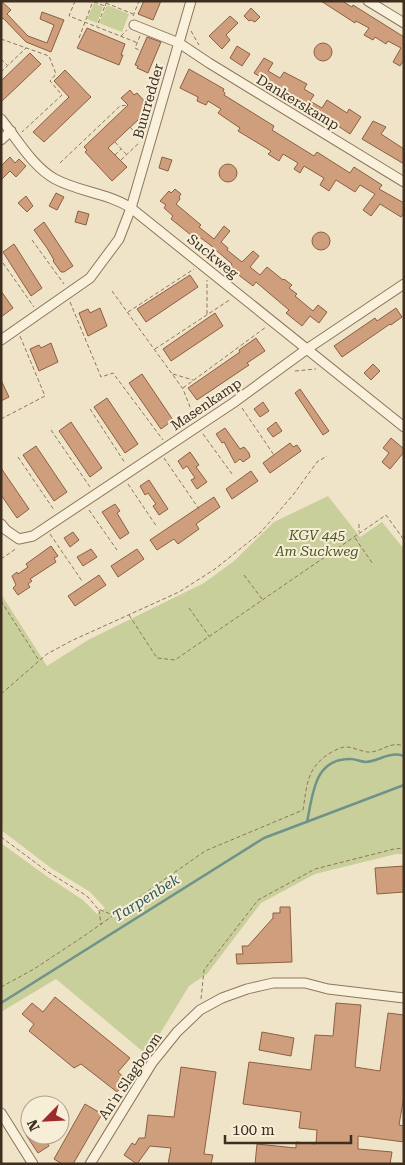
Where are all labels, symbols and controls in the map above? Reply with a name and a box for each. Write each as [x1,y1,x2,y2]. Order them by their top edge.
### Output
street label: Buurredder [130,61,166,140]
street label: Dankerskamp [254,71,342,133]
street label: Suckweg [184,231,242,281]
street label: Masenkamp [168,375,244,433]
park label: KGV 445 Am Suckweg [274,527,359,559]
water label: Tarpenbek [109,870,184,926]
street label: An'n Slagboom [95,1029,165,1123]
north arrow [20,1095,70,1145]
scale bar [225,1112,351,1144]
text: N [24,1117,43,1133]
text: 100 m [232,1121,275,1139]

